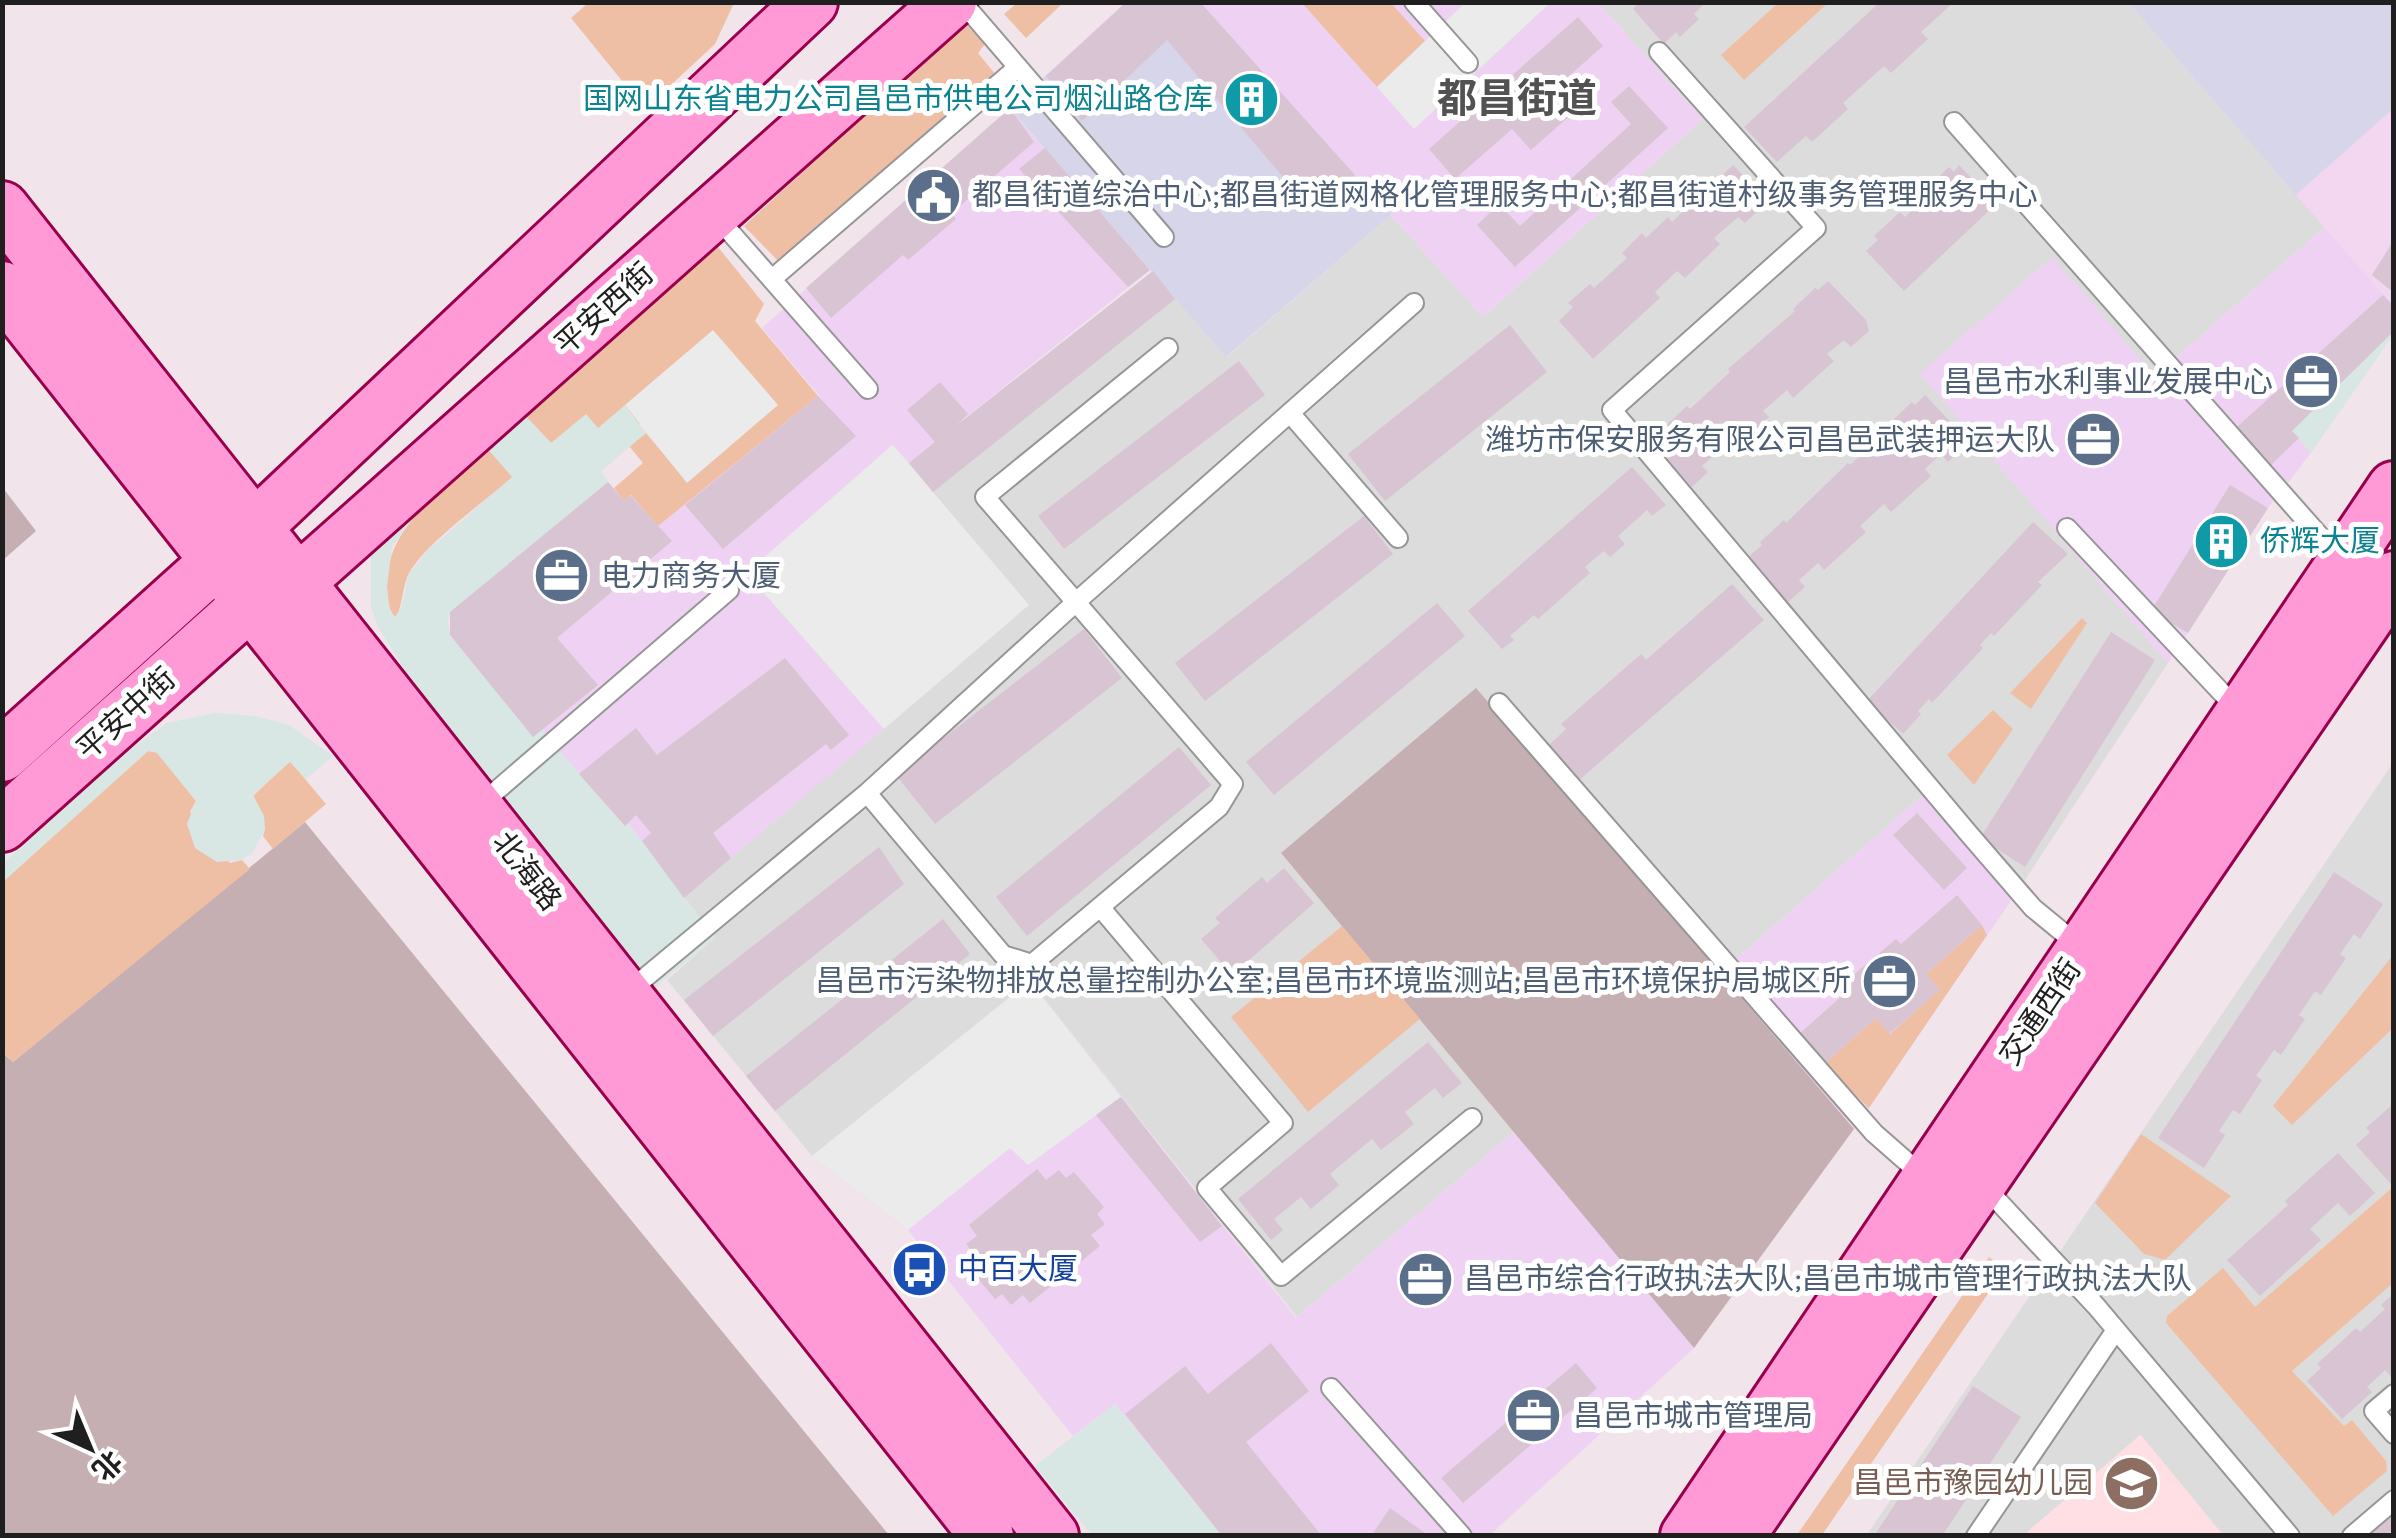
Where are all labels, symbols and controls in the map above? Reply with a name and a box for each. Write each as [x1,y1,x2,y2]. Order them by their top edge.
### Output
building icon: 国网山东省电力公司昌邑市供电公司烟汕路仓库 [1222,69,1282,129]
district label: 都昌街道 [1437,75,1597,122]
place label: 国网山东省电力公司昌邑市供电公司烟汕路仓库 [583,81,1213,117]
public building icon: 都昌街道综治中心;都昌街道网格化管理服务中心;都昌街道村级事务管理服务中心 [903,165,963,225]
place label: 都昌街道综治中心;都昌街道网格化管理服务中心;都昌街道村级事务管理服务中心 [972,177,2038,213]
street label: 平安西街 [547,255,661,363]
office icon: 昌邑市水利事业发展中心 [2282,352,2342,412]
place label: 昌邑市水利事业发展中心 [1943,364,2273,400]
office icon: 潍坊市保安服务有限公司昌邑武装押运大队 [2064,410,2124,470]
place label: 潍坊市保安服务有限公司昌邑武装押运大队 [1485,422,2055,458]
building icon: 侨辉大厦 [2191,511,2251,571]
place label: 侨辉大厦 [2260,523,2380,559]
office icon: 电力商务大厦 [532,546,592,606]
place label: 电力商务大厦 [601,558,781,594]
street label: 平安中街 [69,660,183,768]
street label: 北海路 [485,824,569,918]
office icon: 昌邑市污染物排放总量控制办公室;昌邑市环境监测站;昌邑市环境保护局城区所 [1860,951,1920,1011]
street label: 交通西街 [1992,952,2088,1072]
place label: 昌邑市污染物排放总量控制办公室;昌邑市环境监测站;昌邑市环境保护局城区所 [815,963,1851,999]
bus stop icon: 中百大厦 [889,1239,949,1299]
office icon: 昌邑市综合行政执法大队;昌邑市城市管理行政执法大队 [1395,1249,1455,1309]
place label: 中百大厦 [958,1251,1078,1287]
place label: 昌邑市综合行政执法大队;昌邑市城市管理行政执法大队 [1464,1261,2192,1297]
office icon: 昌邑市城市管理局 [1504,1386,1564,1446]
north arrow [40,1398,140,1498]
place label: 昌邑市城市管理局 [1573,1398,1813,1434]
text: 北 [85,1444,129,1487]
school or university icon: 昌邑市豫园幼儿园 [2102,1453,2162,1513]
place label: 昌邑市豫园幼儿园 [1853,1465,2093,1501]

